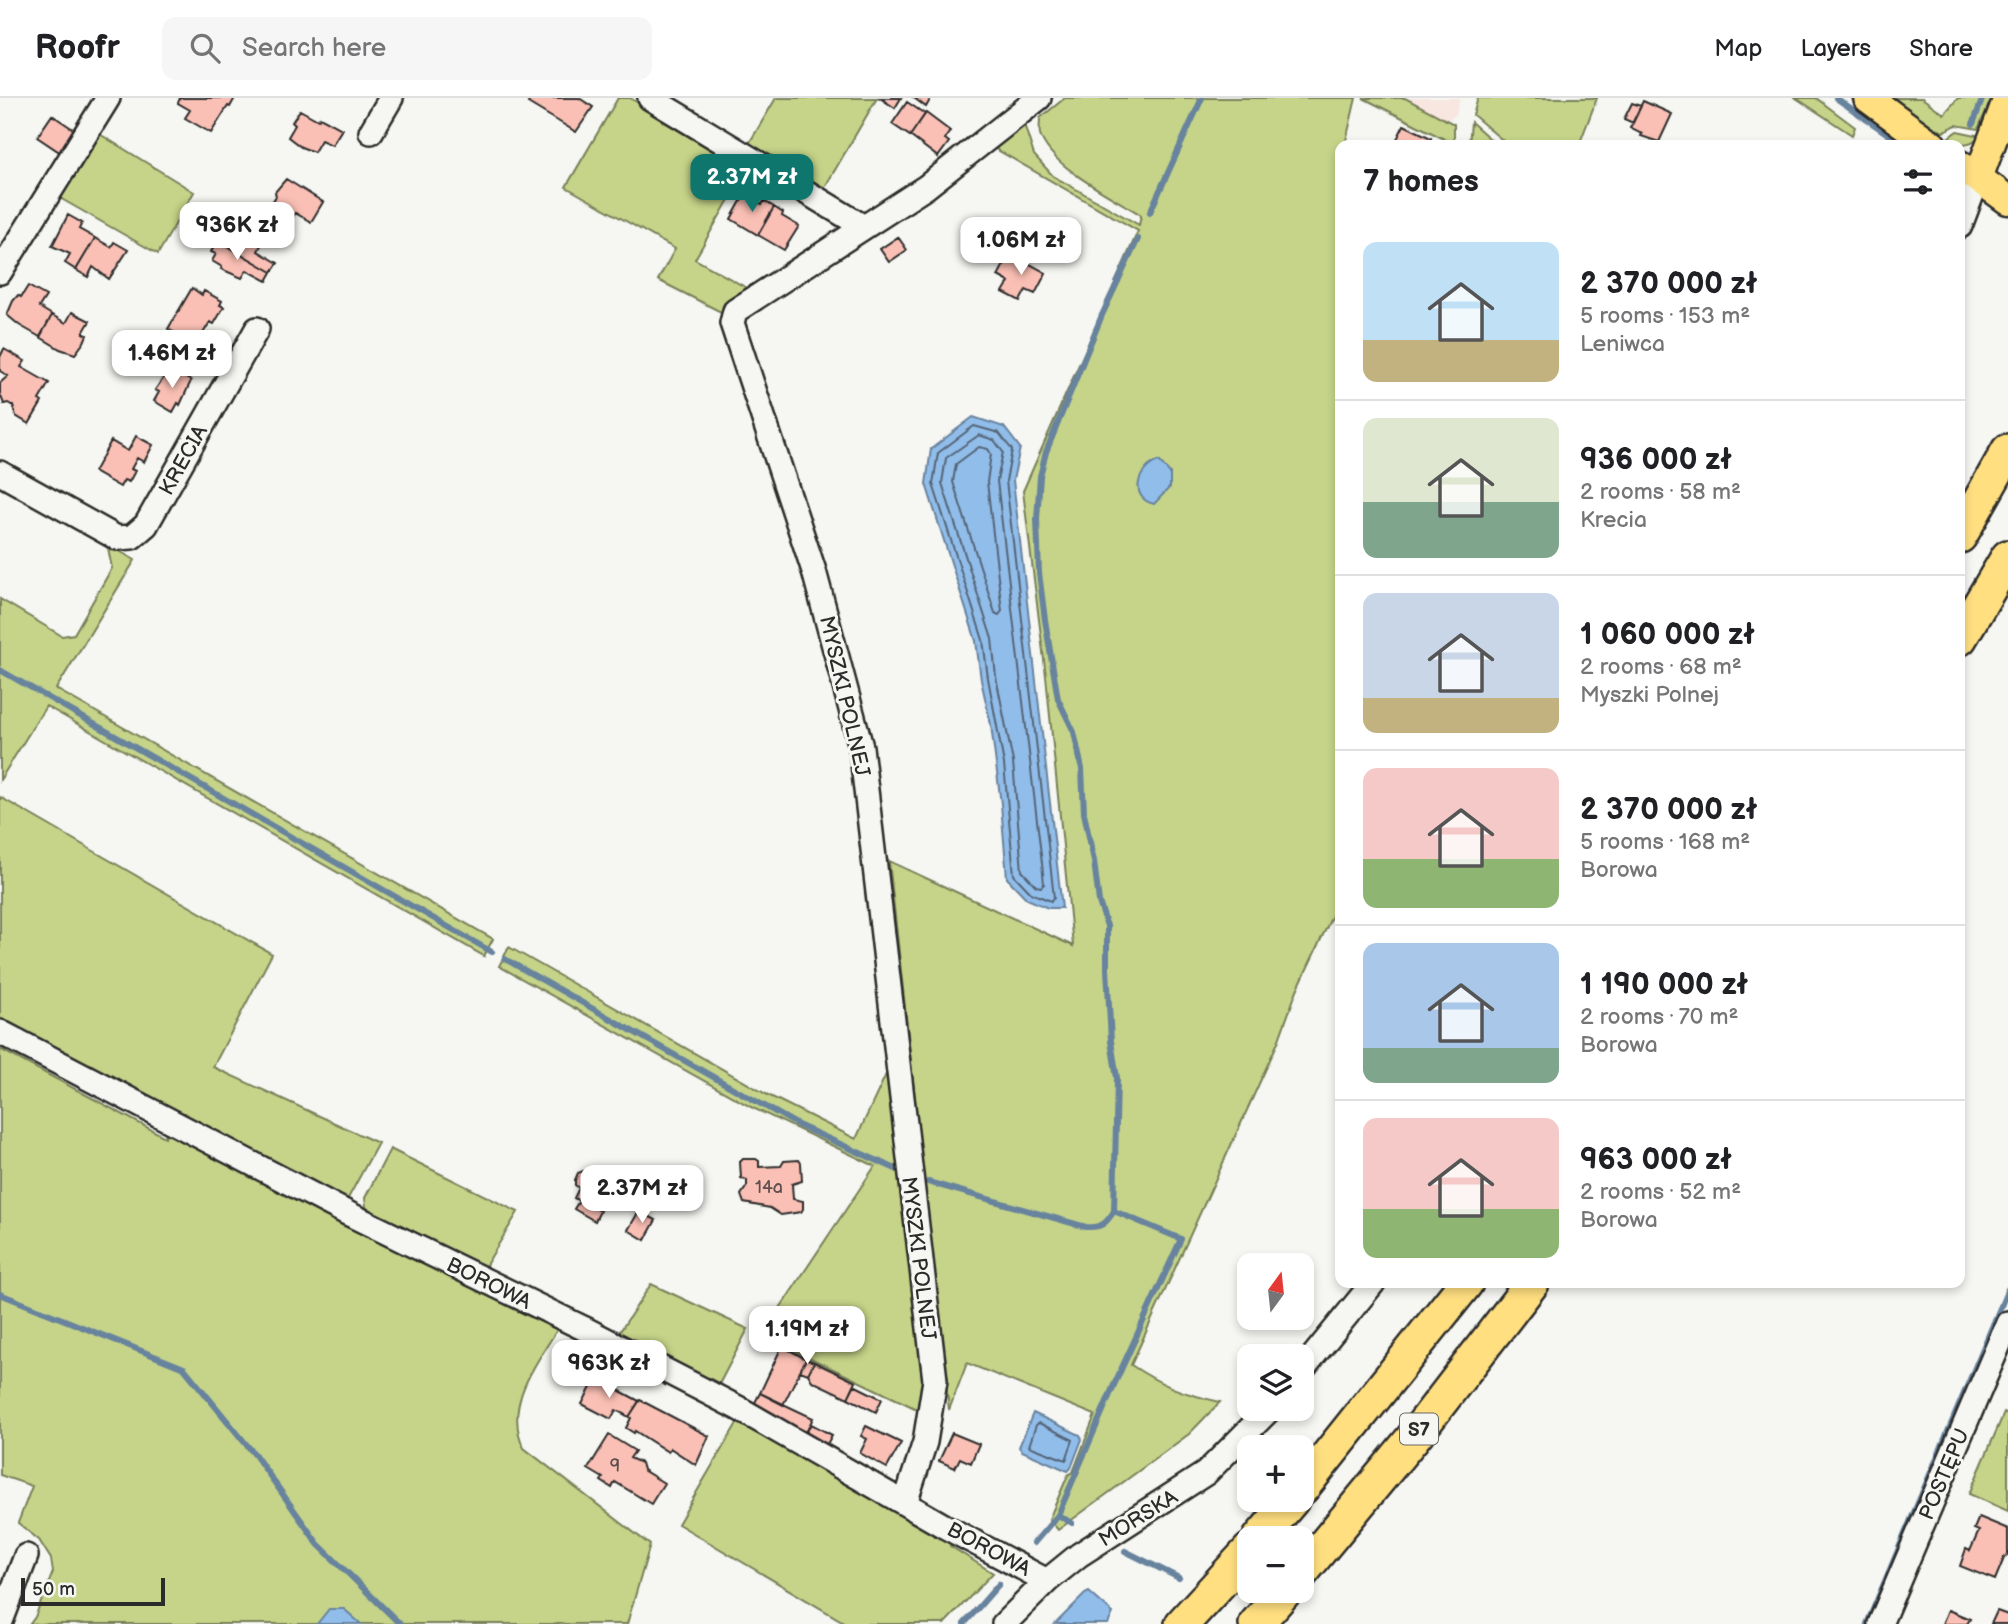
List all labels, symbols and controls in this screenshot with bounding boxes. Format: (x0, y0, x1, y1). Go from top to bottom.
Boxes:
search box (162, 17, 652, 80)
text: Roofr (35, 28, 120, 68)
icon: search (186, 29, 224, 67)
text: Search here (242, 33, 386, 64)
text: Map (1714, 34, 1762, 63)
text: Layers (1800, 34, 1871, 63)
text: Share (1909, 34, 1973, 63)
pin: 2.37M zł (680, 155, 824, 214)
text: 2.37M zł (706, 163, 798, 191)
icon: filters (1899, 163, 1937, 201)
text: 7 homes (1363, 164, 1479, 200)
pin: 936K zł (172, 202, 302, 262)
text: 936K zł (196, 211, 278, 239)
pin: 1.06M zł (949, 218, 1093, 277)
text: 1.06M zł (976, 226, 1066, 254)
text: 2 370 000 zł (1580, 266, 1757, 302)
icon: home (1419, 270, 1503, 354)
text: 5 rooms · 153 m² (1580, 302, 1750, 330)
pin: 1.46M zł (100, 330, 244, 390)
text: Leniwca (1580, 330, 1665, 358)
text: 1.46M zł (128, 339, 216, 367)
street label: KRECIA (154, 421, 213, 500)
text: 936 000 zł (1580, 442, 1732, 478)
icon: home (1419, 446, 1503, 530)
text: 2 rooms · 58 m² (1580, 478, 1741, 506)
text: Krecia (1580, 506, 1647, 534)
street label: MYSZKI POLNEJ (814, 613, 875, 779)
text: 1 060 000 zł (1580, 617, 1755, 653)
icon: home (1419, 621, 1503, 705)
text: 2 rooms · 68 m² (1580, 653, 1742, 681)
text: Myszki Polnej (1580, 681, 1719, 709)
text: 2 370 000 zł (1580, 792, 1757, 828)
icon: home (1419, 796, 1503, 880)
text: 5 rooms · 168 m² (1580, 828, 1750, 856)
text: Borowa (1580, 856, 1658, 884)
text: 1 190 000 zł (1580, 967, 1748, 1003)
icon: home (1419, 971, 1503, 1055)
text: 2 rooms · 70 m² (1580, 1003, 1739, 1031)
text: Borowa (1580, 1031, 1658, 1059)
text: 963 000 zł (1580, 1142, 1732, 1178)
icon: home (1419, 1146, 1503, 1230)
pin: 2.37M zł (570, 1166, 714, 1225)
text: 2.37M zł (596, 1174, 688, 1202)
street label: MYSZKI POLNEJ (896, 1175, 941, 1342)
house number: 14a (755, 1177, 783, 1198)
text: 2 rooms · 52 m² (1580, 1178, 1741, 1206)
text: Borowa (1580, 1206, 1658, 1234)
street label: BOROWA (442, 1252, 535, 1315)
north arrow (1237, 1253, 1314, 1330)
map controls (1237, 1253, 1314, 1603)
pin: 1.19M zł (735, 1306, 879, 1366)
text: 1.19M zł (765, 1315, 849, 1343)
pin: 963K zł (544, 1340, 674, 1400)
button: layers (1237, 1344, 1314, 1421)
text: 963K zł (568, 1349, 650, 1377)
road number: S7 (1400, 1414, 1438, 1444)
street label: POSTĘPU (1914, 1425, 1975, 1523)
button: + (1237, 1435, 1314, 1512)
house number: 9 (610, 1456, 620, 1477)
street label: MORSKA (1094, 1484, 1182, 1552)
street label: BOROWA (943, 1517, 1035, 1582)
button: − (1237, 1526, 1314, 1603)
scale bar (21, 1575, 164, 1607)
text: 50 m (32, 1578, 75, 1601)

